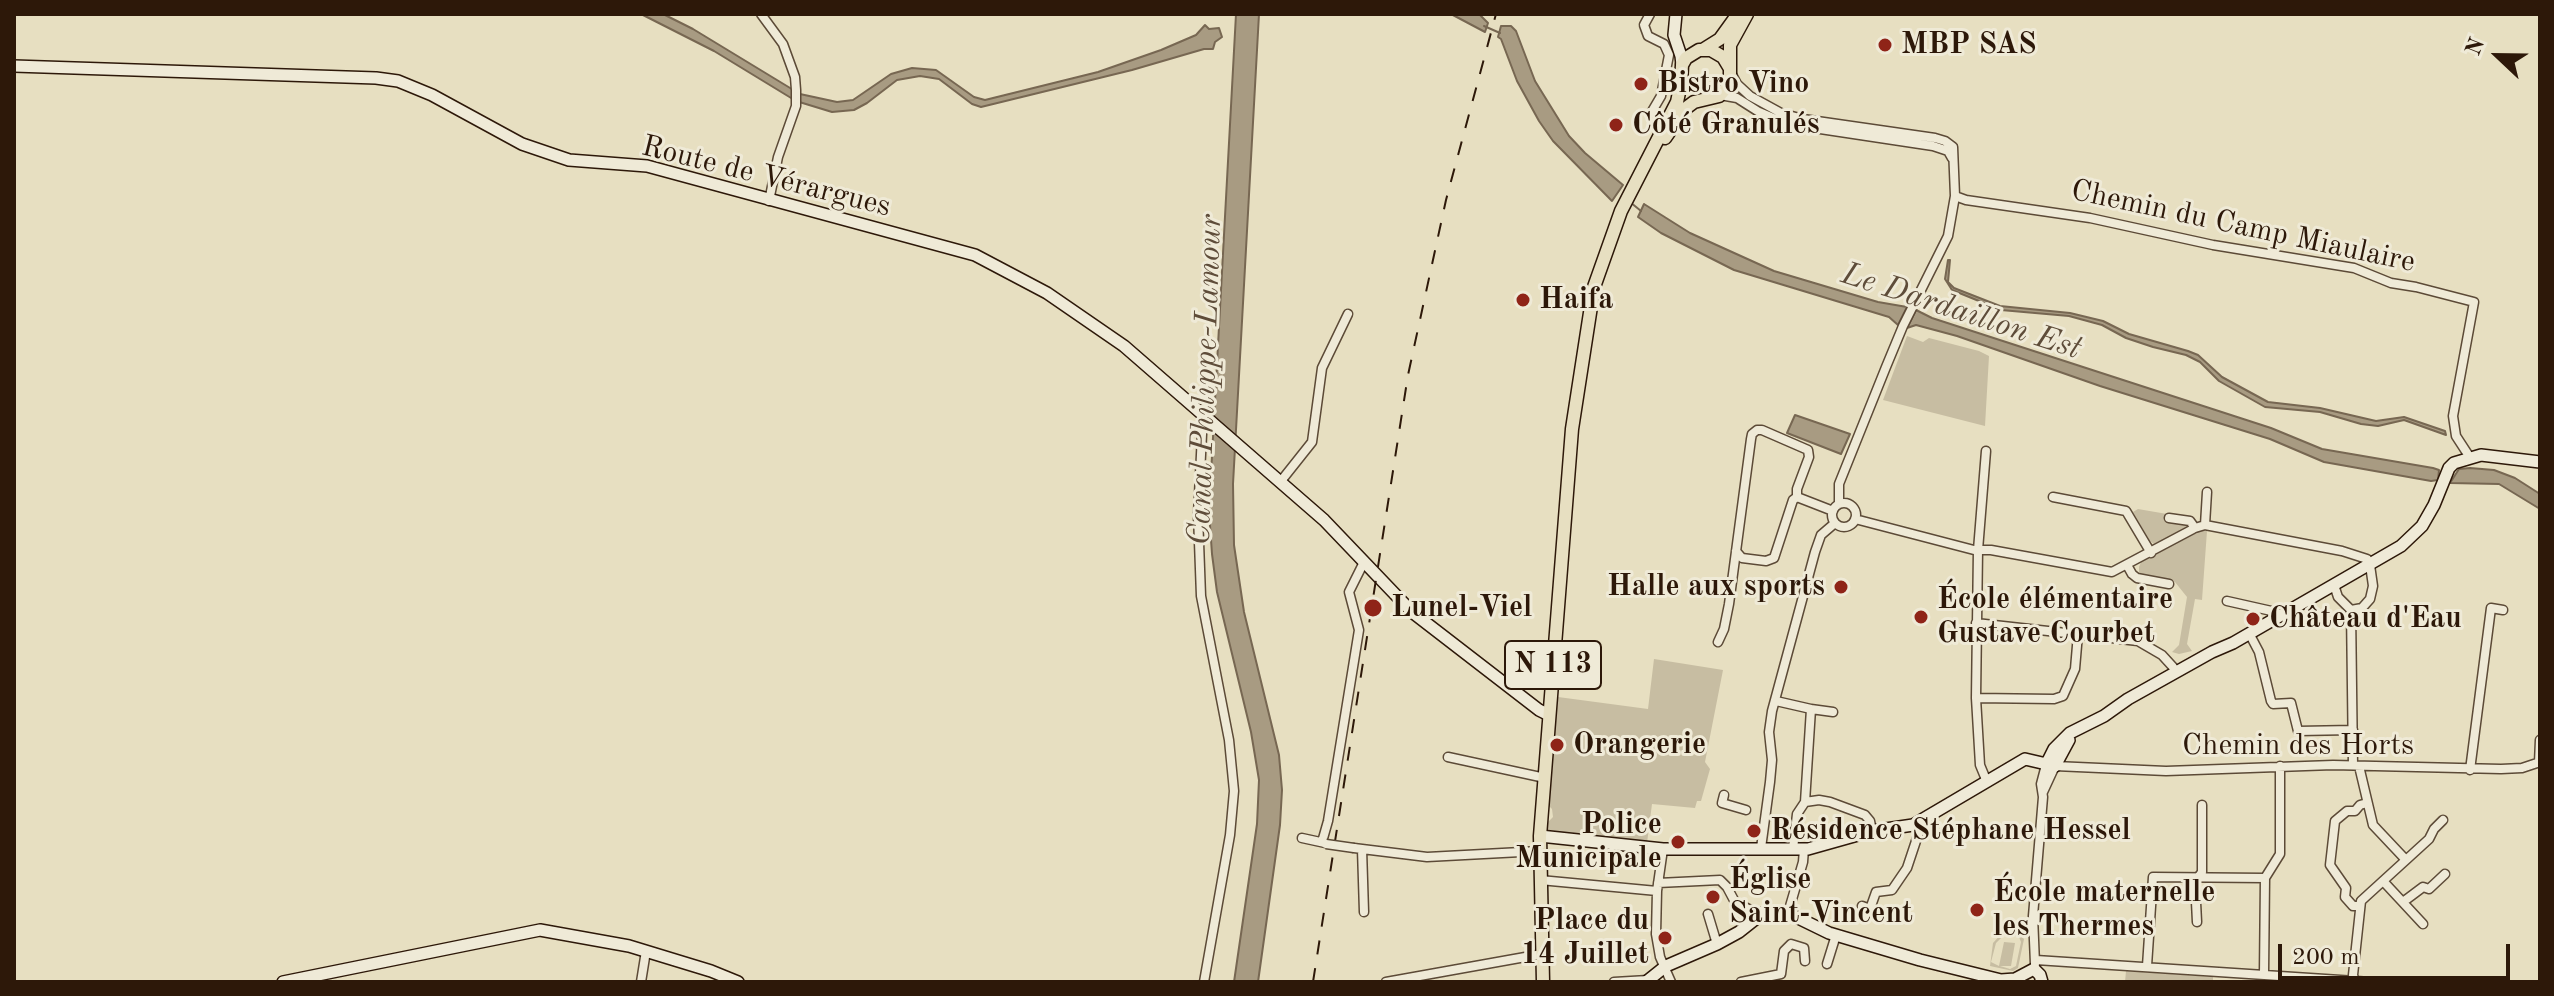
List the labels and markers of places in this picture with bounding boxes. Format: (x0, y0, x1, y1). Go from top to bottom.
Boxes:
place label: MBP SAS (1901, 27, 2037, 63)
marker: MBP SAS (1876, 36, 1894, 54)
place label: Bistro Vino (1657, 66, 1809, 102)
marker: Bistro Vino (1632, 75, 1650, 93)
place label: Côté Granulés (1632, 107, 1820, 143)
marker: Côté Granulés (1607, 116, 1625, 134)
place label: Haifa (1539, 282, 1614, 318)
marker: Haifa (1514, 291, 1532, 309)
place label: Halle aux sports (1607, 569, 1825, 605)
marker: Halle aux sports (1832, 578, 1850, 596)
place label: École élémentaire Gustave Courbet (1937, 582, 2173, 652)
place label: Lunel-Viel (1391, 590, 1532, 626)
marker: Lunel-Viel (1362, 597, 1384, 619)
place label: Château d'Eau (2269, 601, 2462, 637)
marker: École élémentaire Gustave Courbet (1912, 608, 1930, 626)
marker: Château d'Eau (2244, 610, 2262, 628)
place label: Orangerie (1573, 727, 1706, 763)
marker: Orangerie (1548, 736, 1566, 754)
place label: Police Municipale (1515, 807, 1662, 878)
place label: Résidence Stéphane Hessel (1770, 813, 2131, 849)
marker: Résidence Stéphane Hessel (1745, 822, 1763, 840)
marker: Police Municipale (1669, 833, 1687, 851)
place label: Église Saint-Vincent (1729, 862, 1913, 932)
place label: École maternelle les Thermes (1993, 875, 2215, 946)
marker: Église Saint-Vincent (1704, 888, 1722, 906)
marker: École maternelle les Thermes (1968, 901, 1986, 919)
place label: Place du 14 Juillet (1521, 903, 1649, 974)
marker: Place du 14 Juillet (1656, 929, 1674, 947)

